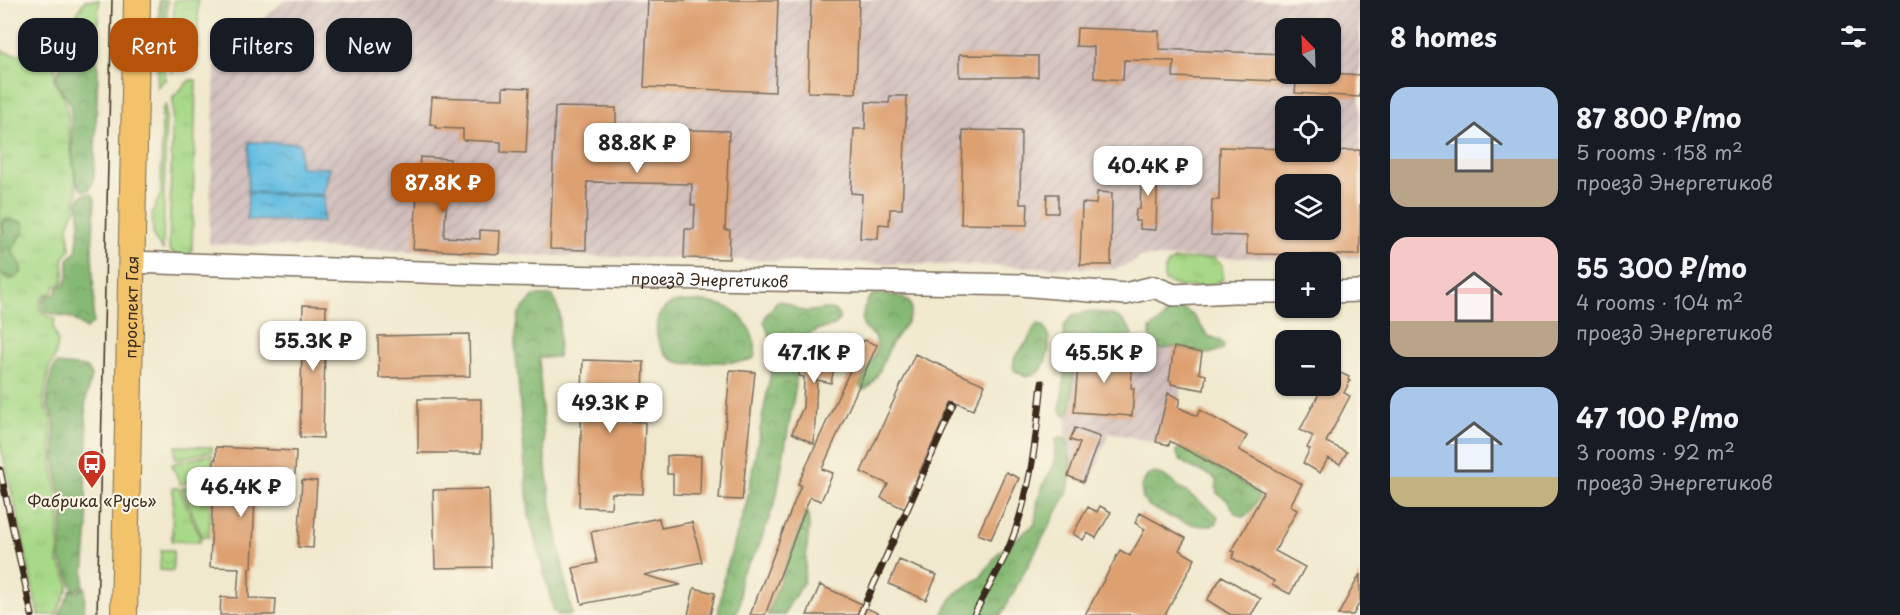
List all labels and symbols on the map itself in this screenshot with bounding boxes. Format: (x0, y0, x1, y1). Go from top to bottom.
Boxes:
north arrow (1275, 18, 1341, 84)
pin: 88.8K ₽ (582, 123, 692, 174)
pin: 40.4K ₽ (1093, 146, 1203, 197)
pin: 87.8K ₽ (388, 163, 498, 214)
street label: проспект Гая (117, 255, 144, 359)
street label: проезд Энергетиков (631, 265, 789, 292)
pin: 55.3K ₽ (258, 321, 368, 372)
pin: 47.1K ₽ (759, 333, 869, 384)
pin: 45.5K ₽ (1049, 333, 1159, 384)
pin: 49.3K ₽ (555, 383, 665, 434)
bus stop icon: Фабрика «Русь» (76, 448, 108, 490)
pin: 46.4K ₽ (186, 467, 296, 518)
place label: Фабрика «Русь» (27, 488, 157, 512)

